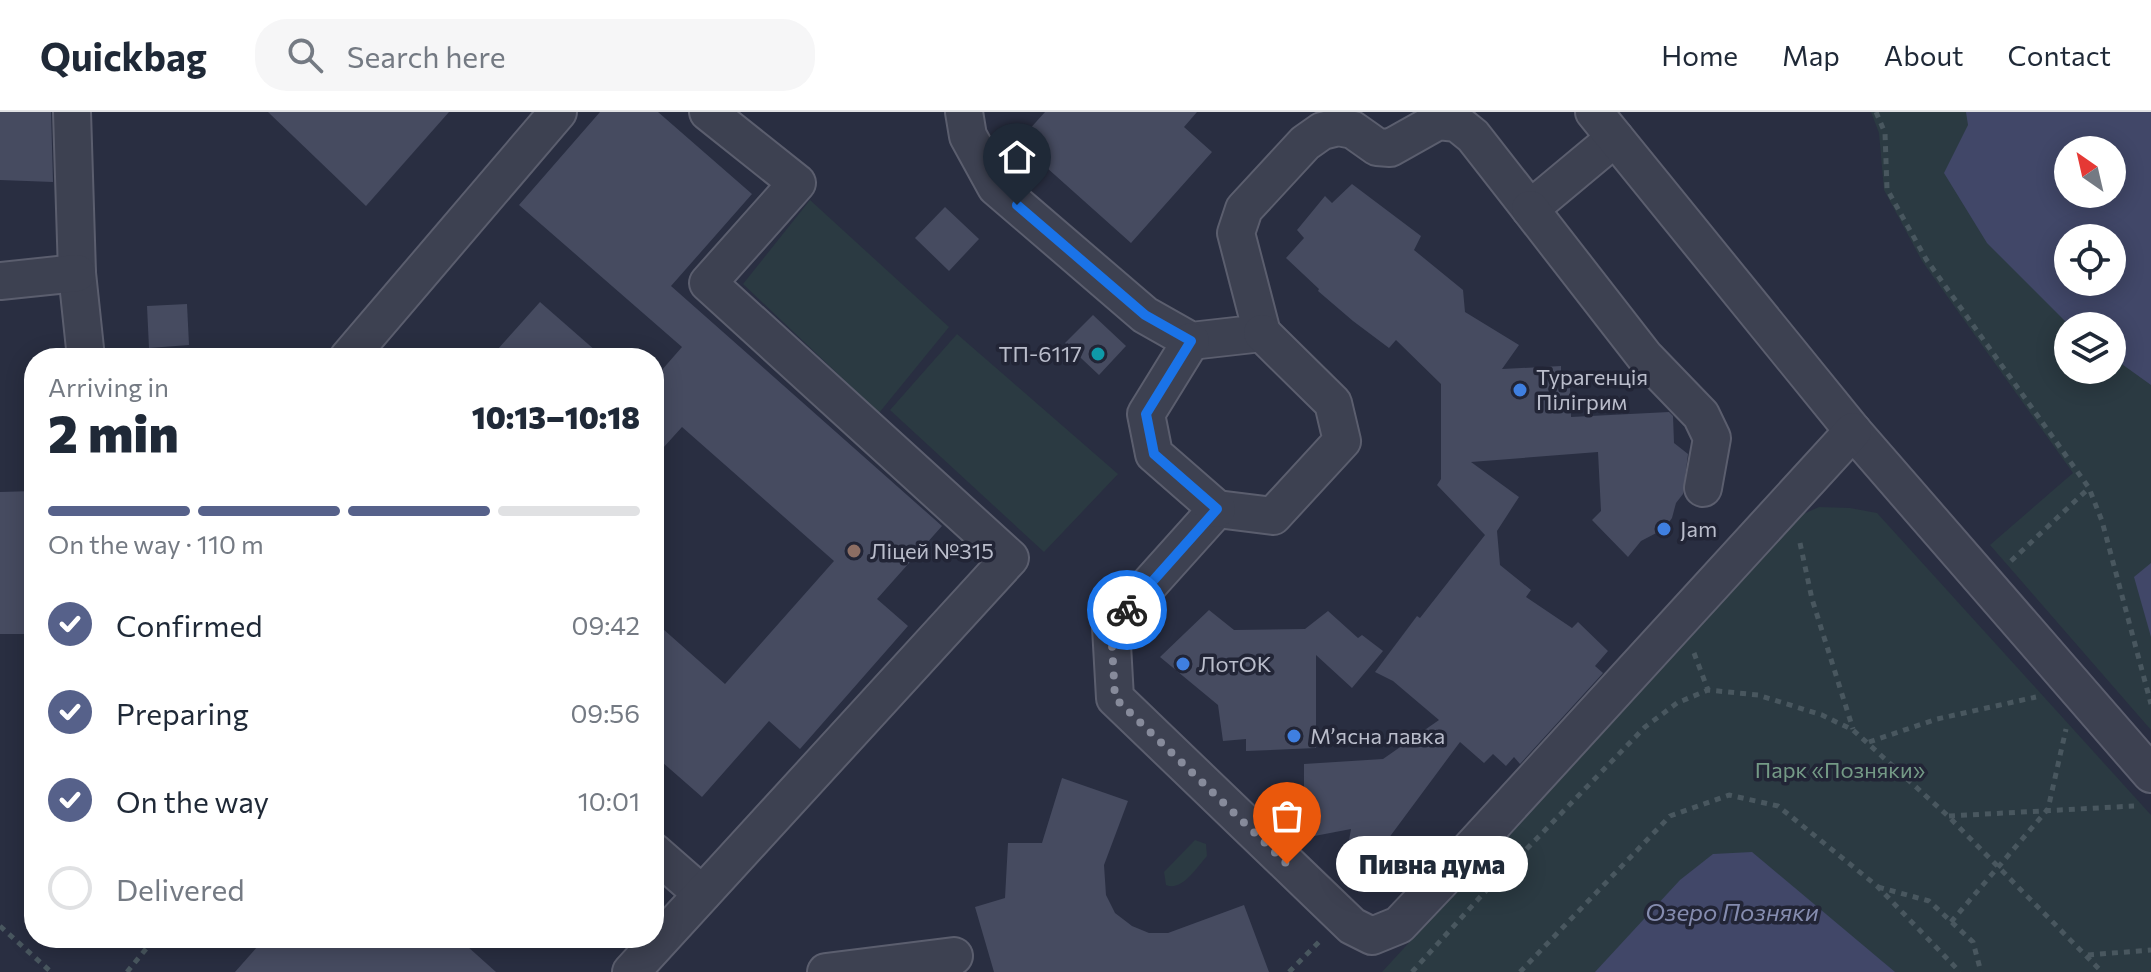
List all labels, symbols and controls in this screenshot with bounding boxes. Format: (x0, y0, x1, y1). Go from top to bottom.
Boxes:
search box (255, 19, 815, 91)
text: Quickbag (40, 32, 207, 79)
icon: search (283, 33, 327, 77)
text: Search here (347, 37, 505, 74)
text: Home (1661, 38, 1738, 72)
text: Map (1782, 38, 1840, 72)
text: About (1884, 38, 1964, 72)
text: Contact (2008, 38, 2111, 72)
pin (983, 123, 1051, 205)
icon: home (995, 135, 1039, 179)
north arrow (2054, 136, 2126, 208)
map controls (2054, 136, 2126, 384)
button: locate (2054, 224, 2126, 296)
button: layers (2054, 312, 2126, 384)
place label: ТП-6117 (998, 340, 1082, 367)
marker: ТП-6117 (1089, 345, 1107, 363)
place label: Турагенція Пілігрим (1536, 363, 1648, 415)
text: Arriving in (48, 371, 169, 402)
marker: Турагенція Пілігрим (1511, 381, 1529, 399)
text: 10:13–10:18 (472, 398, 640, 435)
text: 2 min (48, 400, 179, 464)
place label: Jam (1680, 515, 1717, 542)
marker: Jam (1655, 520, 1673, 538)
text: On the way · 110 m (48, 528, 264, 559)
place label: Ліцей №315 (870, 537, 994, 564)
marker: Ліцей №315 (845, 542, 863, 560)
courier (1087, 570, 1167, 650)
icon: bike (1105, 588, 1149, 632)
icon: check (48, 602, 92, 646)
text: Confirmed (116, 606, 263, 643)
text: 09:42 (571, 609, 640, 640)
place label: ЛотОК (1199, 650, 1272, 677)
marker: ЛотОК (1174, 655, 1192, 673)
icon: check (48, 690, 92, 734)
text: Preparing (116, 694, 249, 731)
text: 09:56 (570, 697, 640, 728)
place label: М’ясна лавка (1310, 722, 1445, 749)
marker: М’ясна лавка (1285, 727, 1303, 745)
park label: Парк «Позняки» (1755, 756, 1925, 783)
icon: check (48, 778, 92, 822)
text: On the way (116, 782, 269, 819)
pin (1253, 782, 1321, 864)
text: 10:01 (578, 785, 640, 816)
icon: bag (1265, 794, 1309, 838)
callout: Пивна дума (1335, 836, 1527, 892)
text: Пивна дума (1359, 848, 1505, 879)
text: Delivered (116, 870, 245, 907)
water label: Озеро Позняки (1645, 897, 1819, 926)

